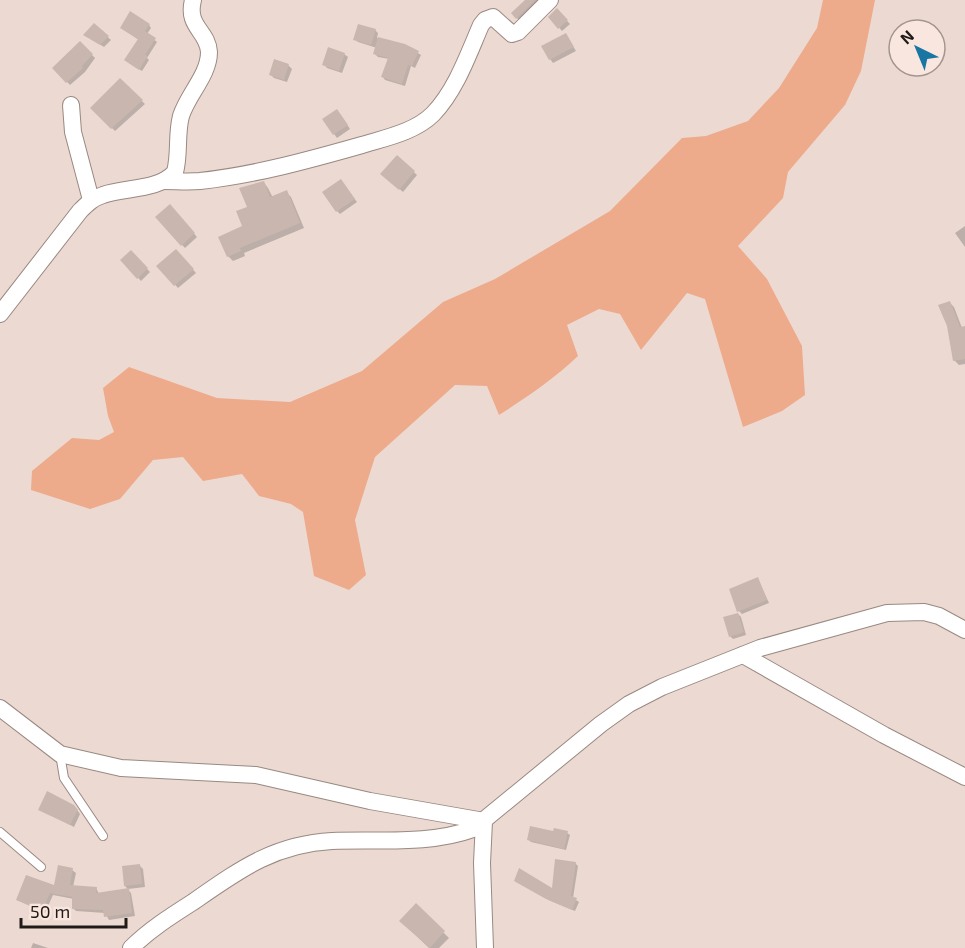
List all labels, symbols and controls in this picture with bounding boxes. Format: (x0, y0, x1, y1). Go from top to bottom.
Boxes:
north arrow (887, 18, 947, 78)
text: N (896, 26, 917, 48)
scale bar (21, 891, 126, 929)
text: 50 m (30, 900, 70, 922)

